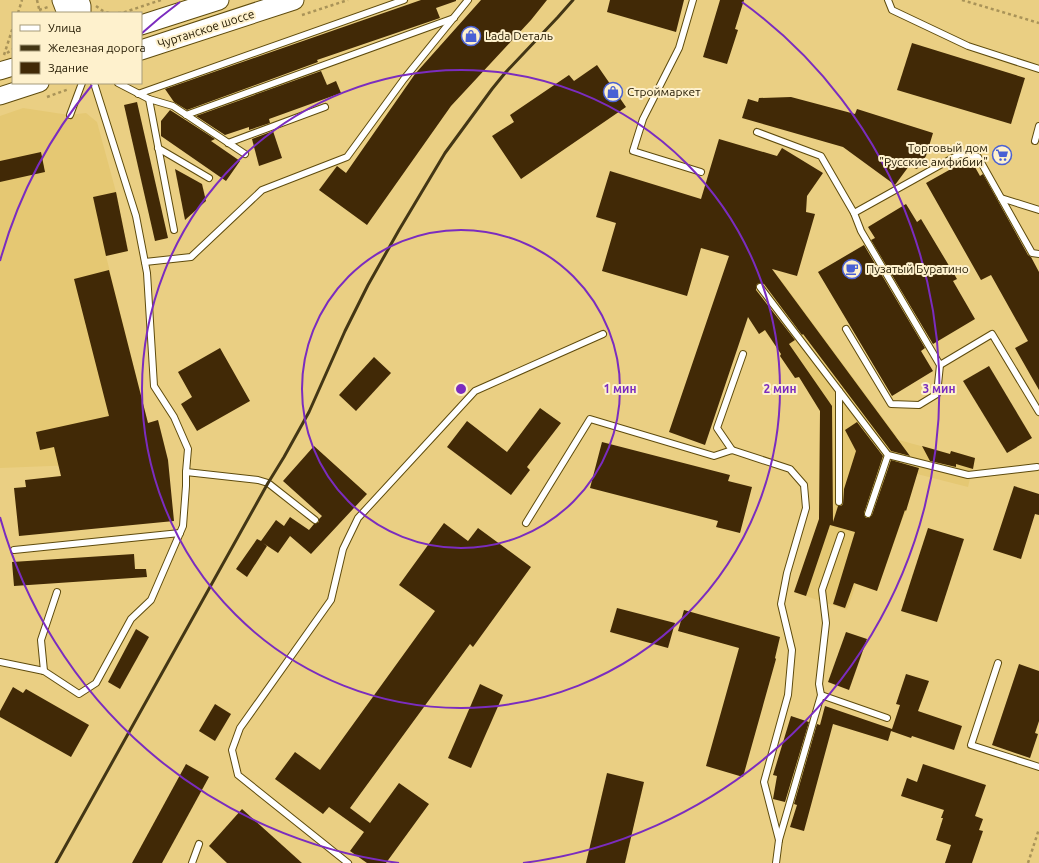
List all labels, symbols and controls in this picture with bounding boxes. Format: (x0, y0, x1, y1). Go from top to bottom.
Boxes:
street label: Чуртанское шоссе (156, 7, 256, 50)
legend (12, 12, 142, 84)
text: Улица (48, 21, 81, 34)
shop icon: Lada Dеталь (460, 25, 482, 47)
place label: Lada Dеталь (485, 29, 553, 42)
text: Железная дорога (48, 41, 146, 54)
text: Здание (48, 61, 89, 74)
shop icon: Строймаркет (602, 81, 624, 103)
place label: Строймаркет (627, 85, 701, 98)
place label: Торговый дом "Русские амфибии" (879, 141, 988, 168)
supermarket icon: Торговый дом "Русские амфибии" (991, 144, 1013, 166)
cafe icon: Пузатый Буратино (841, 258, 863, 280)
place label: Пузатый Буратино (866, 262, 969, 275)
centre of rings (454, 382, 468, 396)
text: 1 мин (603, 382, 637, 395)
text: 2 мин (763, 382, 797, 395)
text: 3 мин (922, 382, 956, 395)

